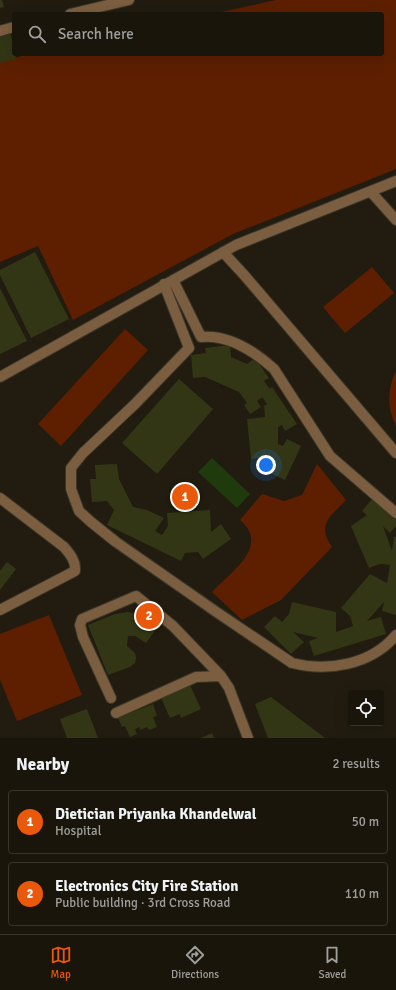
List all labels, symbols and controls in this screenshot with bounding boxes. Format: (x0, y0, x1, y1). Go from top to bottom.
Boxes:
search box (12, 12, 384, 56)
icon: search (26, 23, 48, 45)
text: Search here (58, 25, 134, 43)
your location (256, 455, 276, 475)
pin: 1 (172, 482, 198, 512)
pin: 2 (136, 601, 162, 631)
map controls (348, 690, 384, 726)
button: locate (348, 690, 384, 726)
text: Nearby (16, 754, 69, 775)
text: 2 results (332, 756, 380, 772)
text: Dietician Priyanka Khandelwal (55, 805, 256, 823)
text: 1 (26, 814, 34, 830)
text: 50 m (352, 814, 379, 830)
text: Hospital (55, 823, 102, 839)
text: Electronics City Fire Station (55, 877, 238, 895)
text: 2 (26, 886, 34, 902)
text: 110 m (345, 886, 379, 902)
text: Public building · 3rd Cross Road (55, 895, 230, 911)
tab: Map (50, 944, 72, 981)
tab: Directions (171, 944, 219, 981)
tab: Saved (319, 944, 346, 981)

